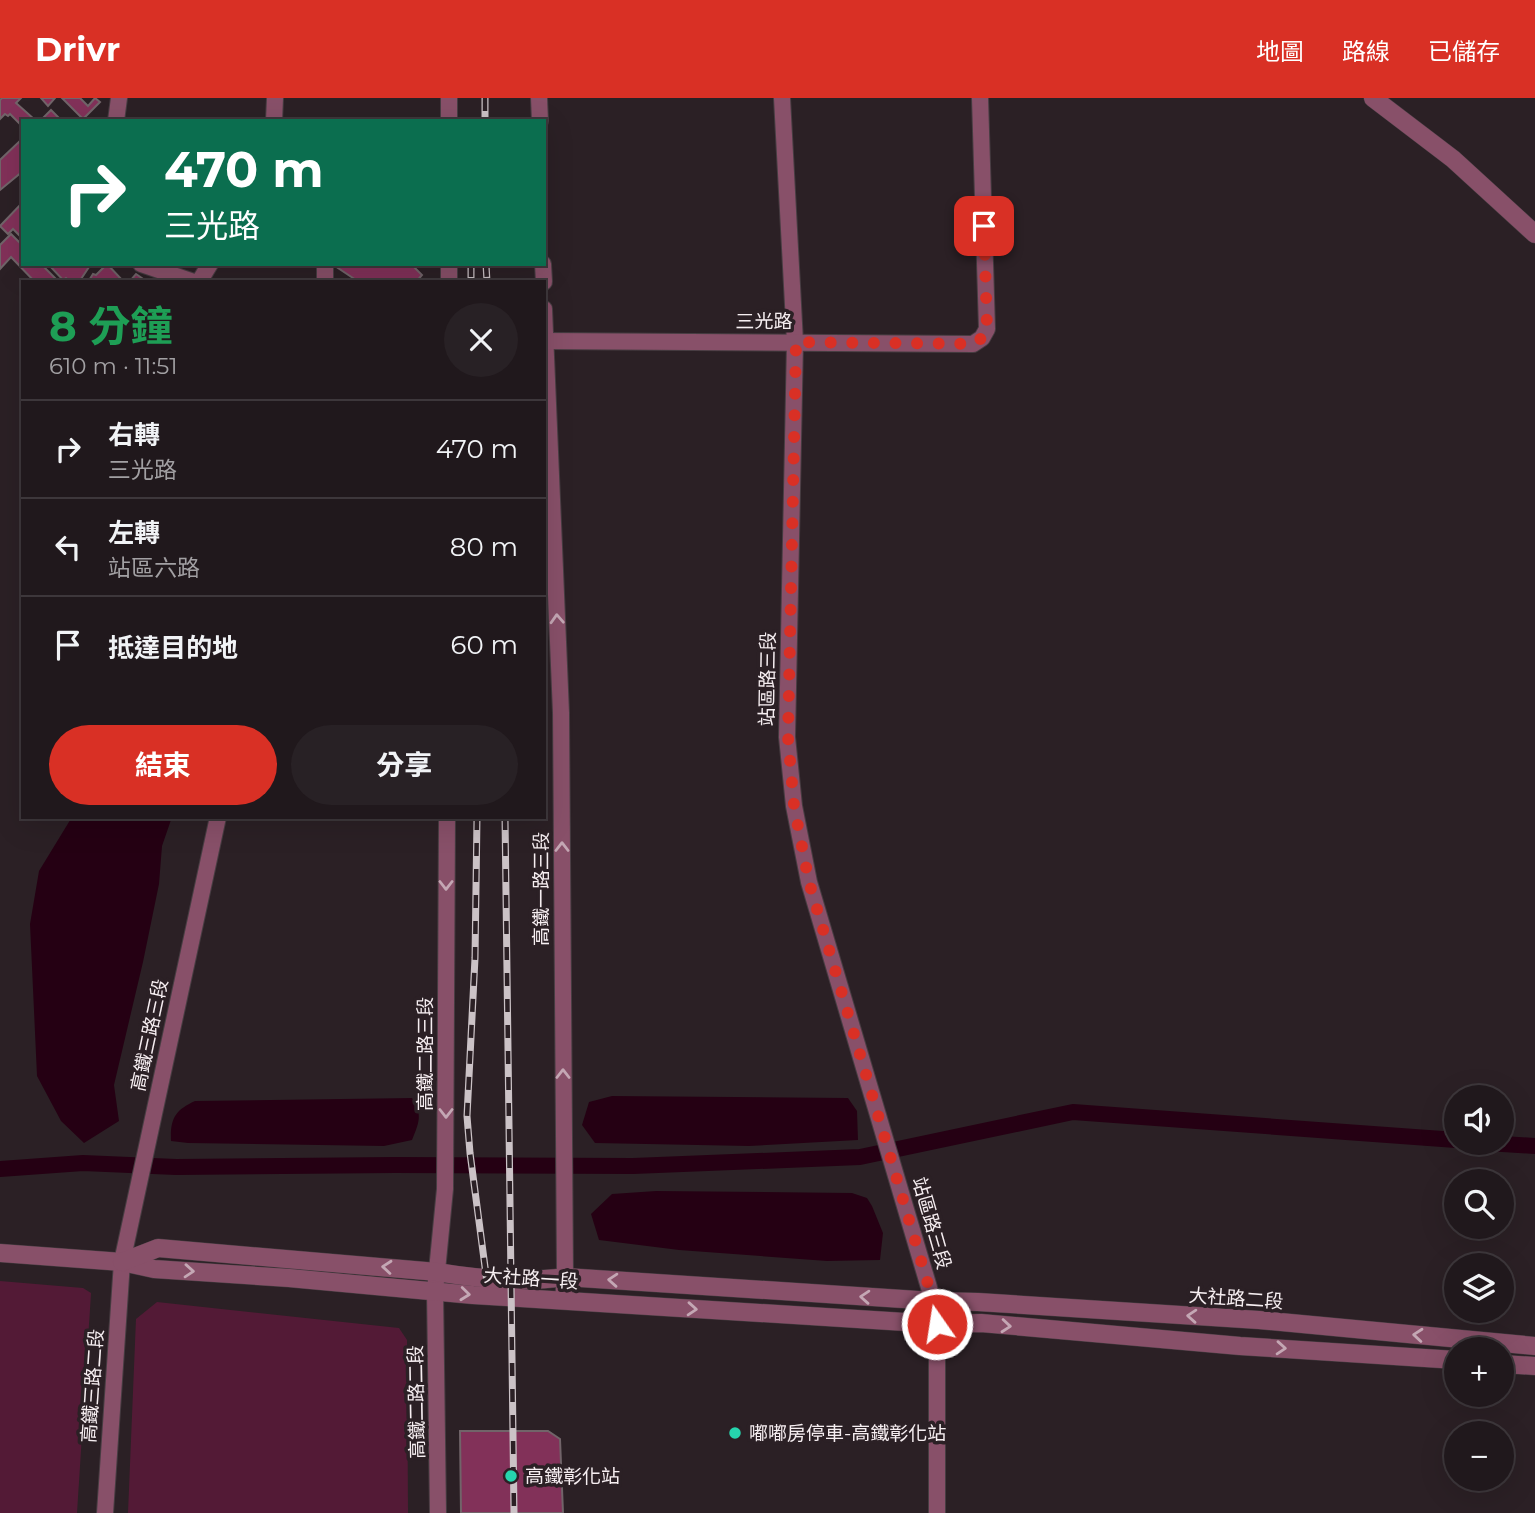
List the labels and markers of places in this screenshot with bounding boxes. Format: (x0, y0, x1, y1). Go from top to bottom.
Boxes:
pin (954, 196, 1014, 256)
place label: 嘟嘟房停車-高鐵彰化站 (749, 1422, 946, 1445)
marker: 嘟嘟房停車-高鐵彰化站 (727, 1425, 743, 1441)
place label: 高鐵彰化站 (525, 1465, 620, 1488)
marker: 高鐵彰化站 (503, 1468, 519, 1484)

